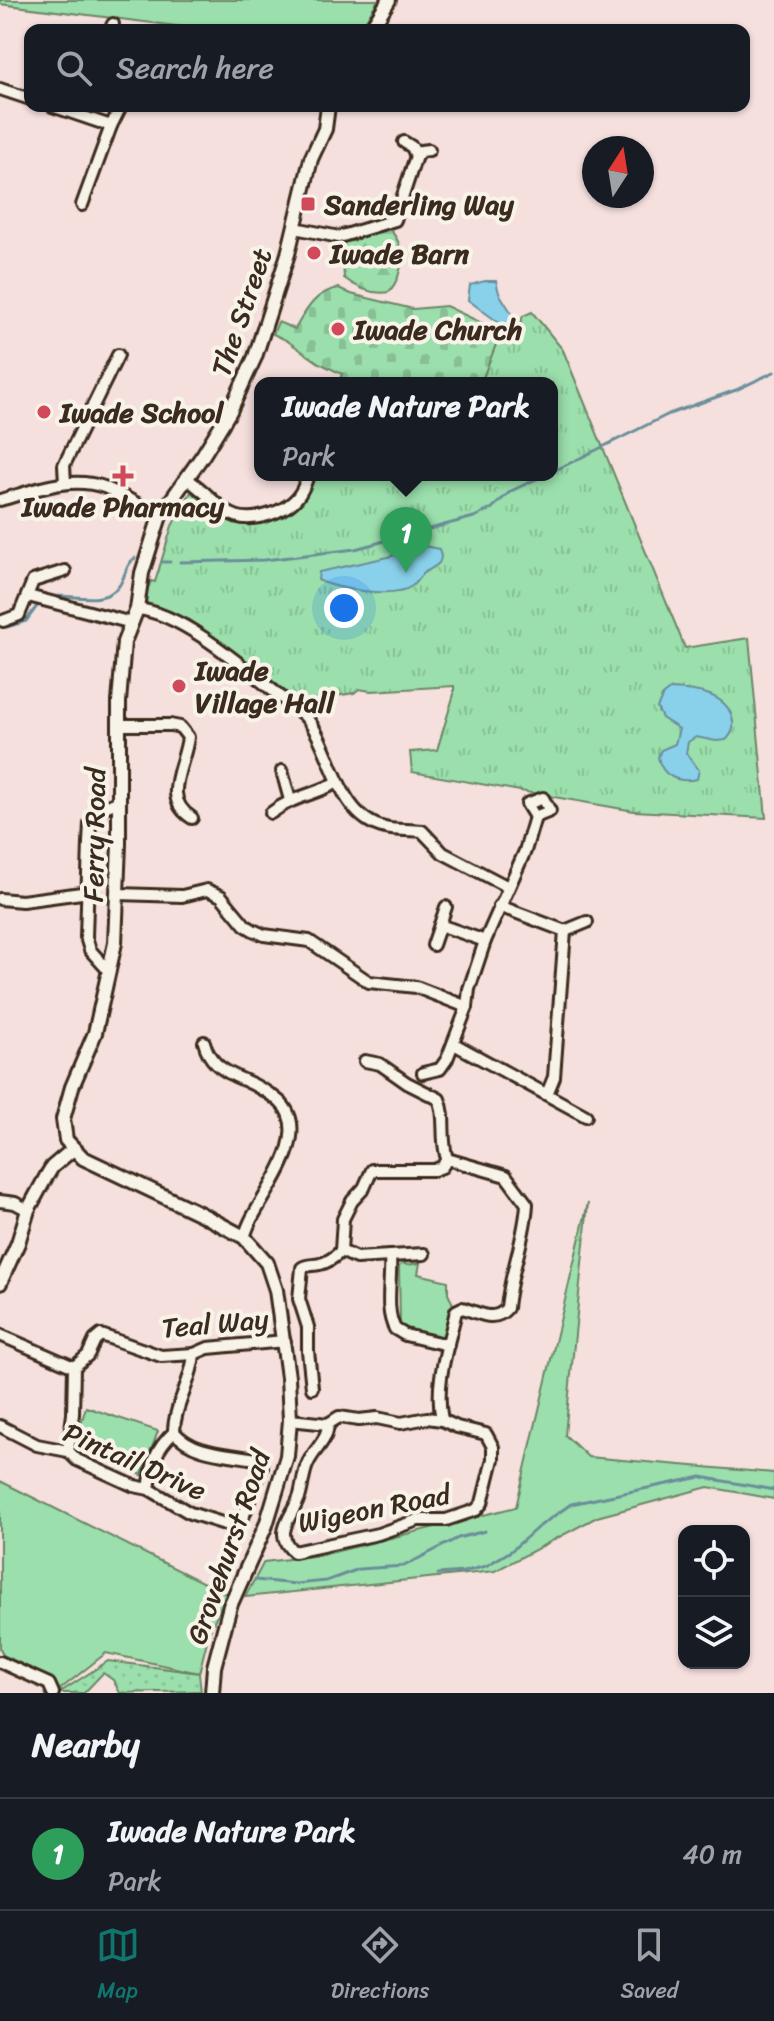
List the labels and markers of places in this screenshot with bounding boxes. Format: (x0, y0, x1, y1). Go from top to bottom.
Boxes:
place label: Sanderling Way (323, 180, 515, 229)
marker: Sanderling Way (299, 195, 317, 213)
place label: Iwade Barn (328, 229, 470, 278)
marker: Iwade Barn (305, 244, 323, 262)
place label: Iwade Church (352, 305, 523, 354)
marker: Iwade Church (329, 320, 347, 338)
place label: Iwade School (58, 388, 224, 437)
marker: Iwade School (35, 403, 53, 421)
marker: Iwade Pharmacy (114, 467, 132, 485)
place label: Iwade Pharmacy (20, 482, 226, 531)
pin: 1 (380, 507, 432, 573)
place label: Iwade Village Hall (193, 646, 335, 727)
marker: Iwade Village Hall (170, 677, 188, 695)

